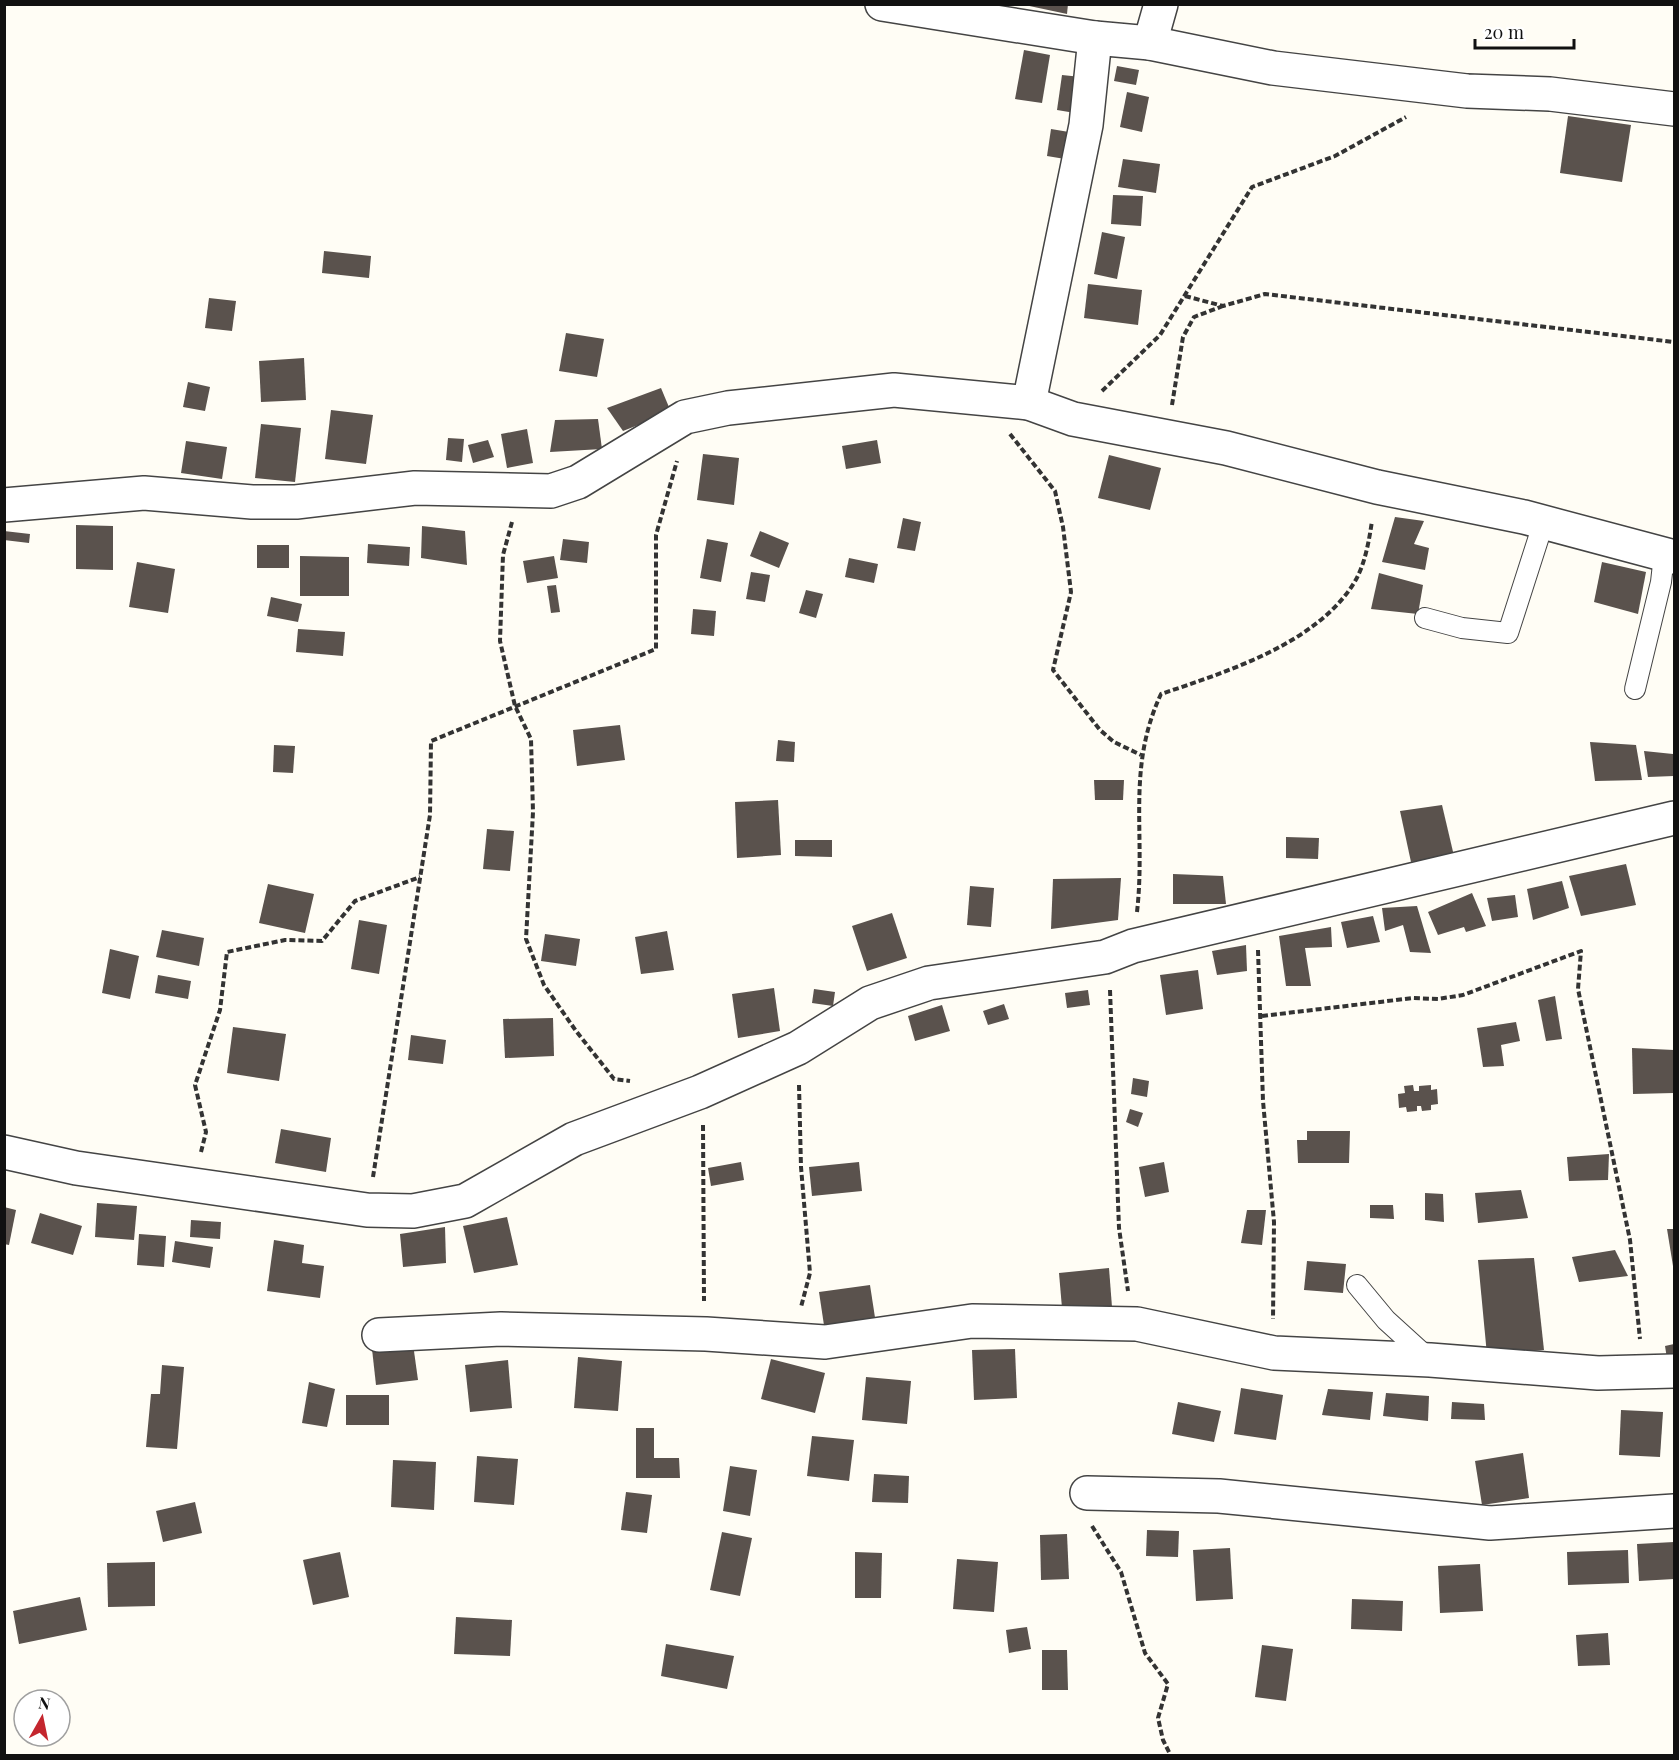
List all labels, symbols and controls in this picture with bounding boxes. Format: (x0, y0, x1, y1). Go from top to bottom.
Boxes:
scale bar (1475, 12, 1574, 50)
text: 20 m (1484, 20, 1524, 44)
north arrow (12, 1688, 72, 1748)
text: N (37, 1691, 52, 1714)

